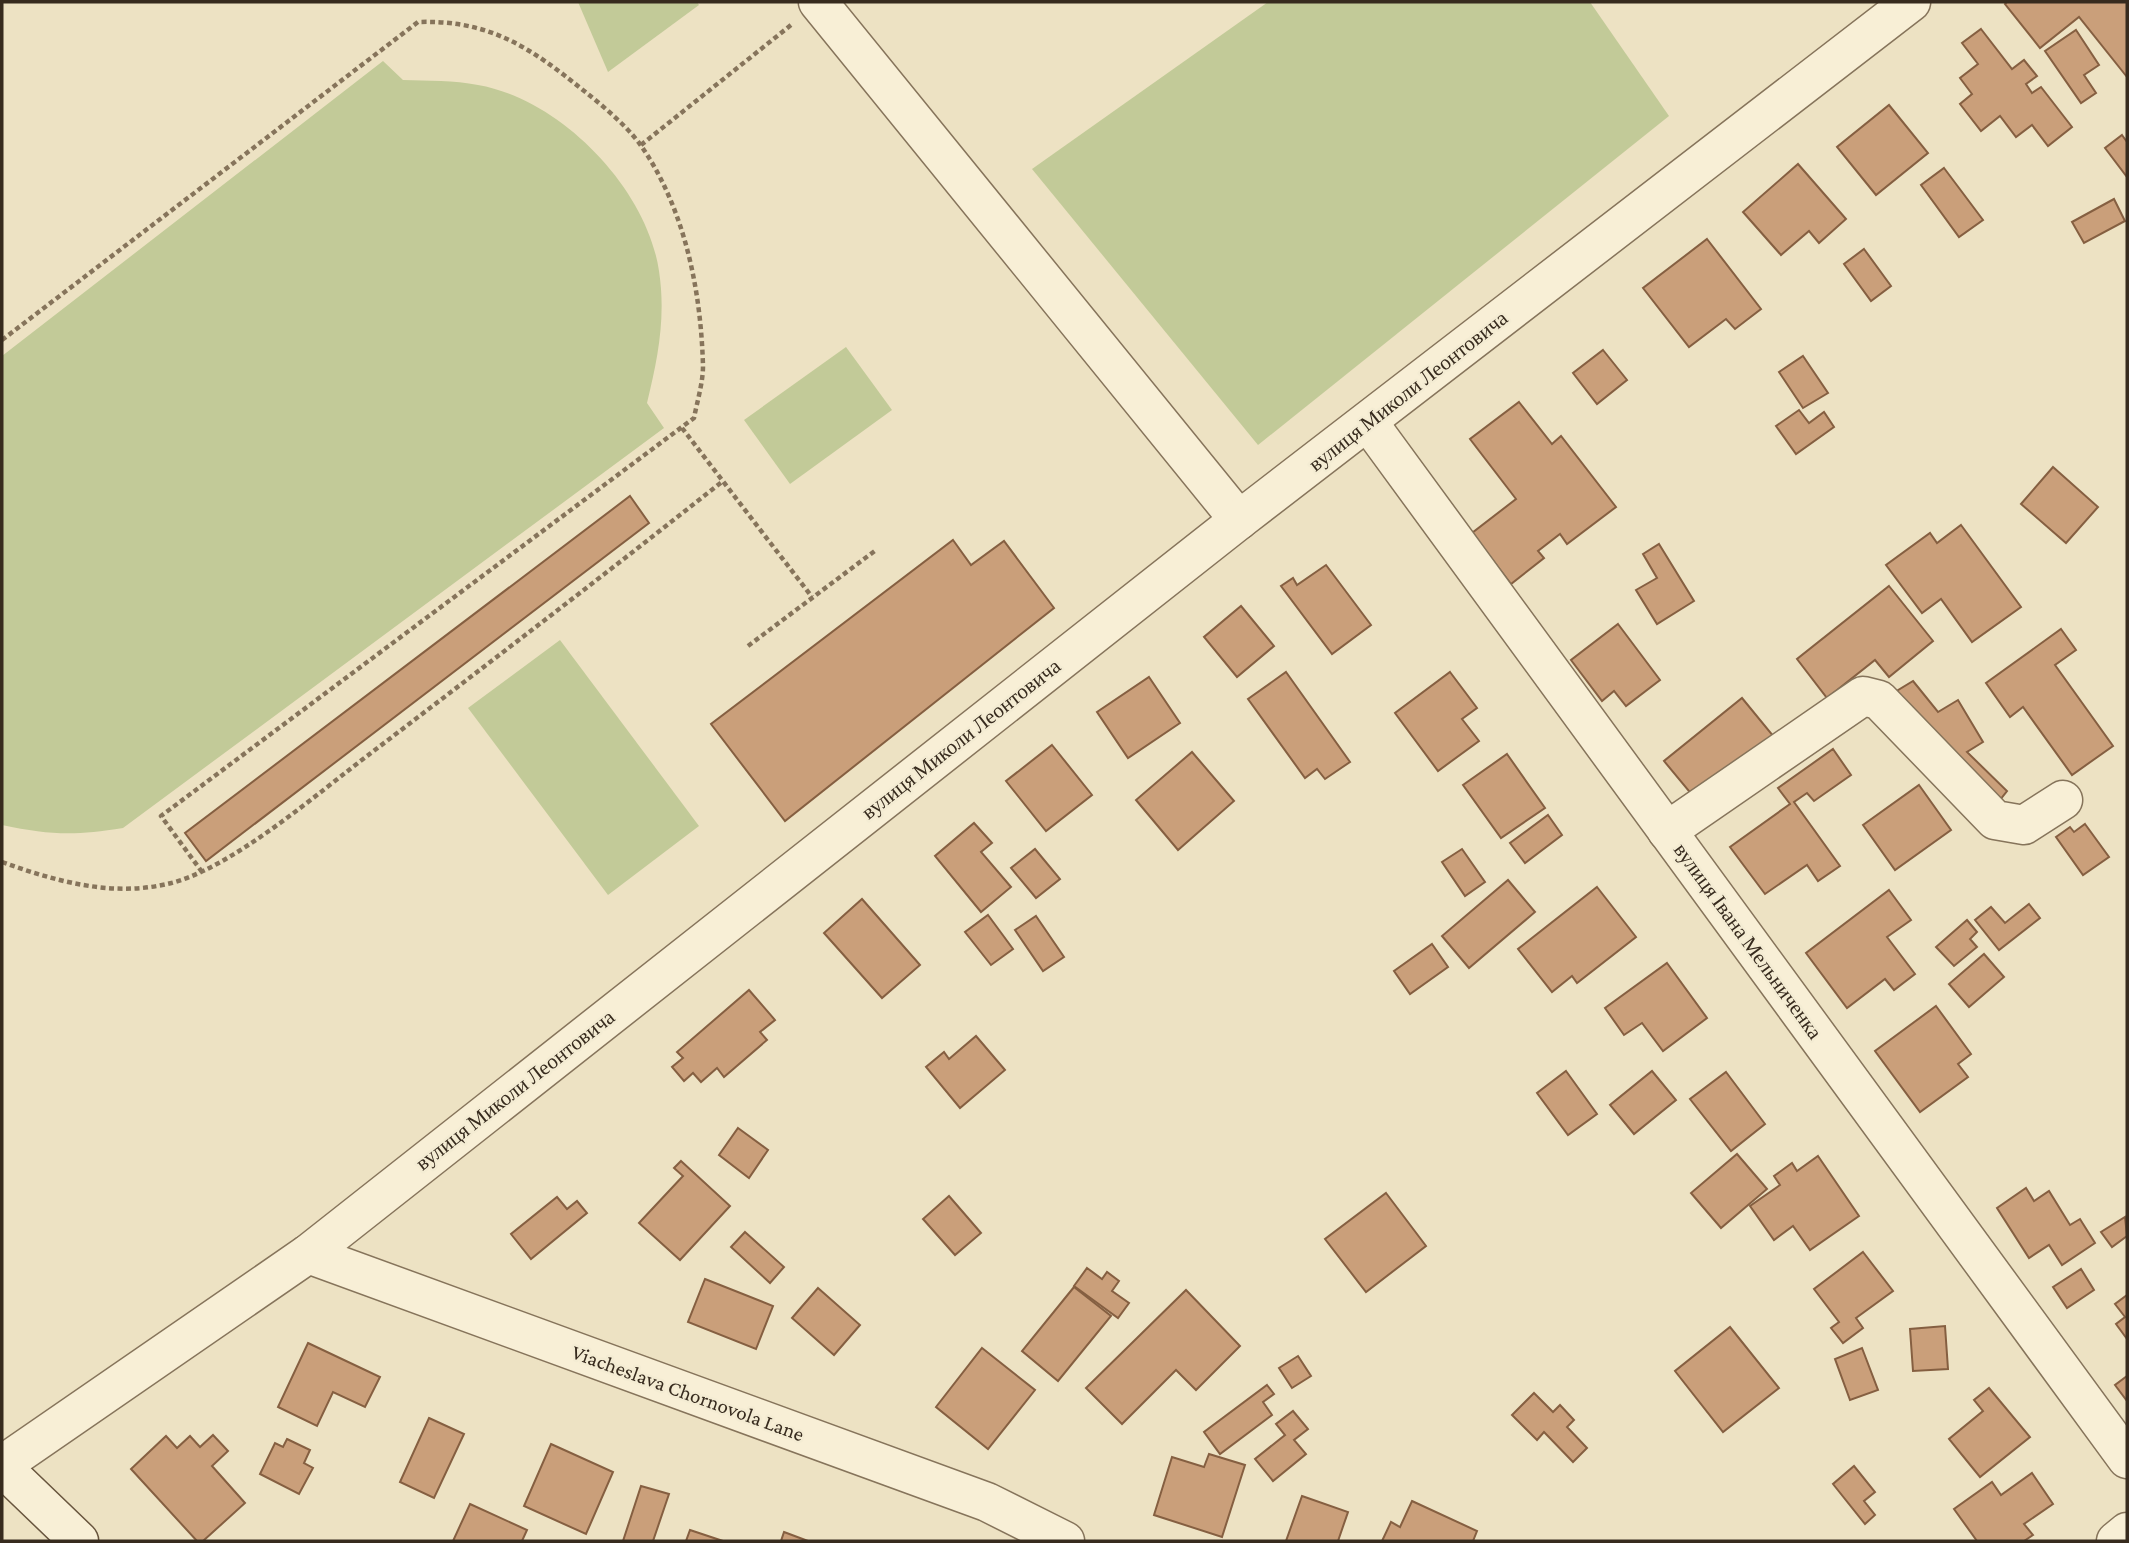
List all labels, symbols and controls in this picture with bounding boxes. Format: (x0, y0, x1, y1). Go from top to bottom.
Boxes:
street label: вулиця Миколи Леонтовича (1304, 305, 1513, 476)
street label: вулиця Миколи Леонтовича (857, 653, 1066, 824)
street label: вулиця Івана Мельниченка (1669, 838, 1828, 1044)
street label: вулиця Миколи Леонтовича (411, 1004, 620, 1175)
street label: Viacheslava Chornovola Lane (569, 1340, 807, 1446)

